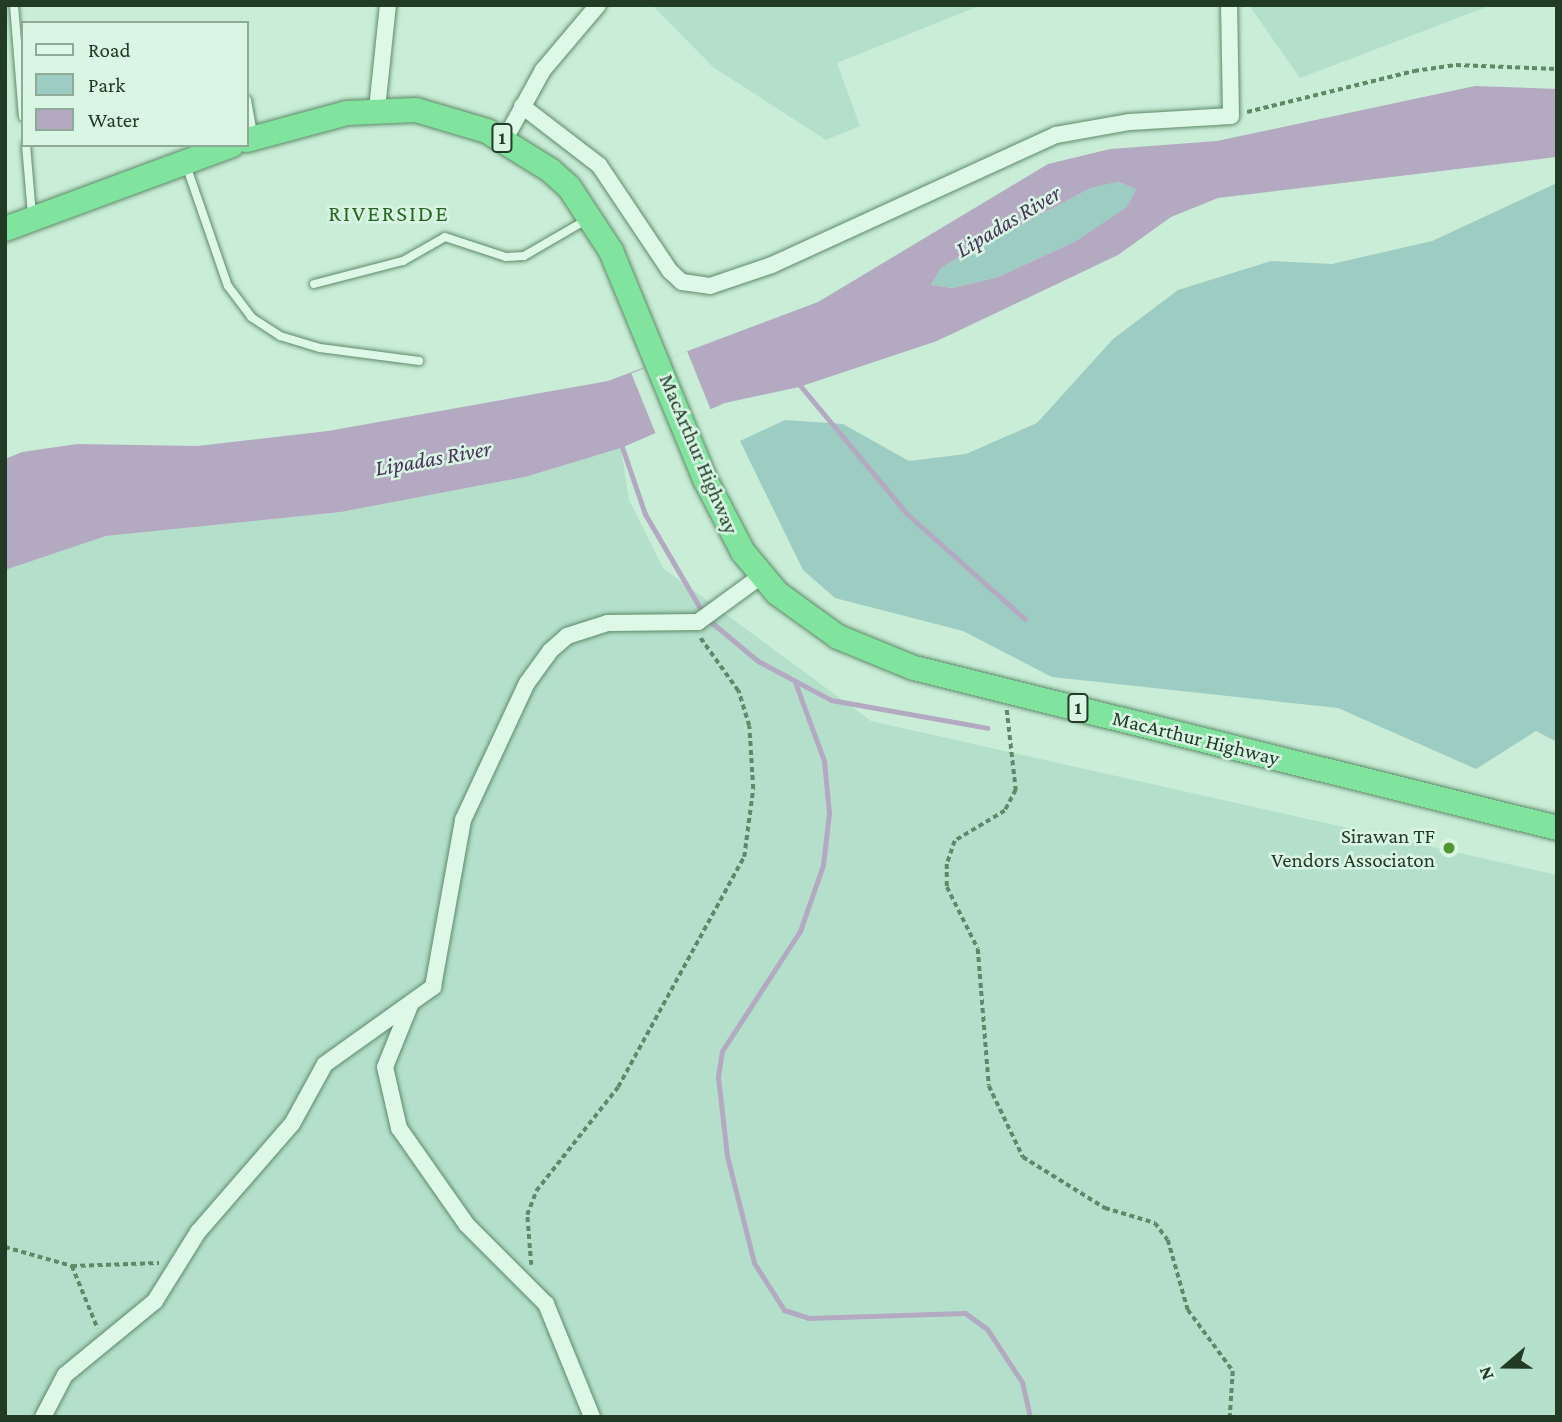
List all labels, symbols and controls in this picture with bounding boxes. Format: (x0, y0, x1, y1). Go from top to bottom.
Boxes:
legend (21, 21, 248, 147)
text: Road (88, 38, 131, 62)
text: Park (88, 73, 125, 97)
text: Water (88, 108, 140, 132)
road number: 1 (490, 122, 514, 154)
water label: Lipadas River (951, 179, 1065, 263)
district label: RIVERSIDE (329, 199, 449, 227)
street label: MacArthur Highway (654, 370, 744, 538)
water label: Lipadas River (373, 434, 493, 482)
road number: 1 (1066, 692, 1090, 723)
street label: MacArthur Highway (1110, 705, 1282, 771)
place label: Sirawan TF Vendors Associaton (1271, 823, 1435, 873)
marker: Sirawan TF Vendors Associaton (1441, 840, 1457, 856)
north arrow (1471, 1331, 1541, 1401)
text: N (1474, 1364, 1498, 1383)

